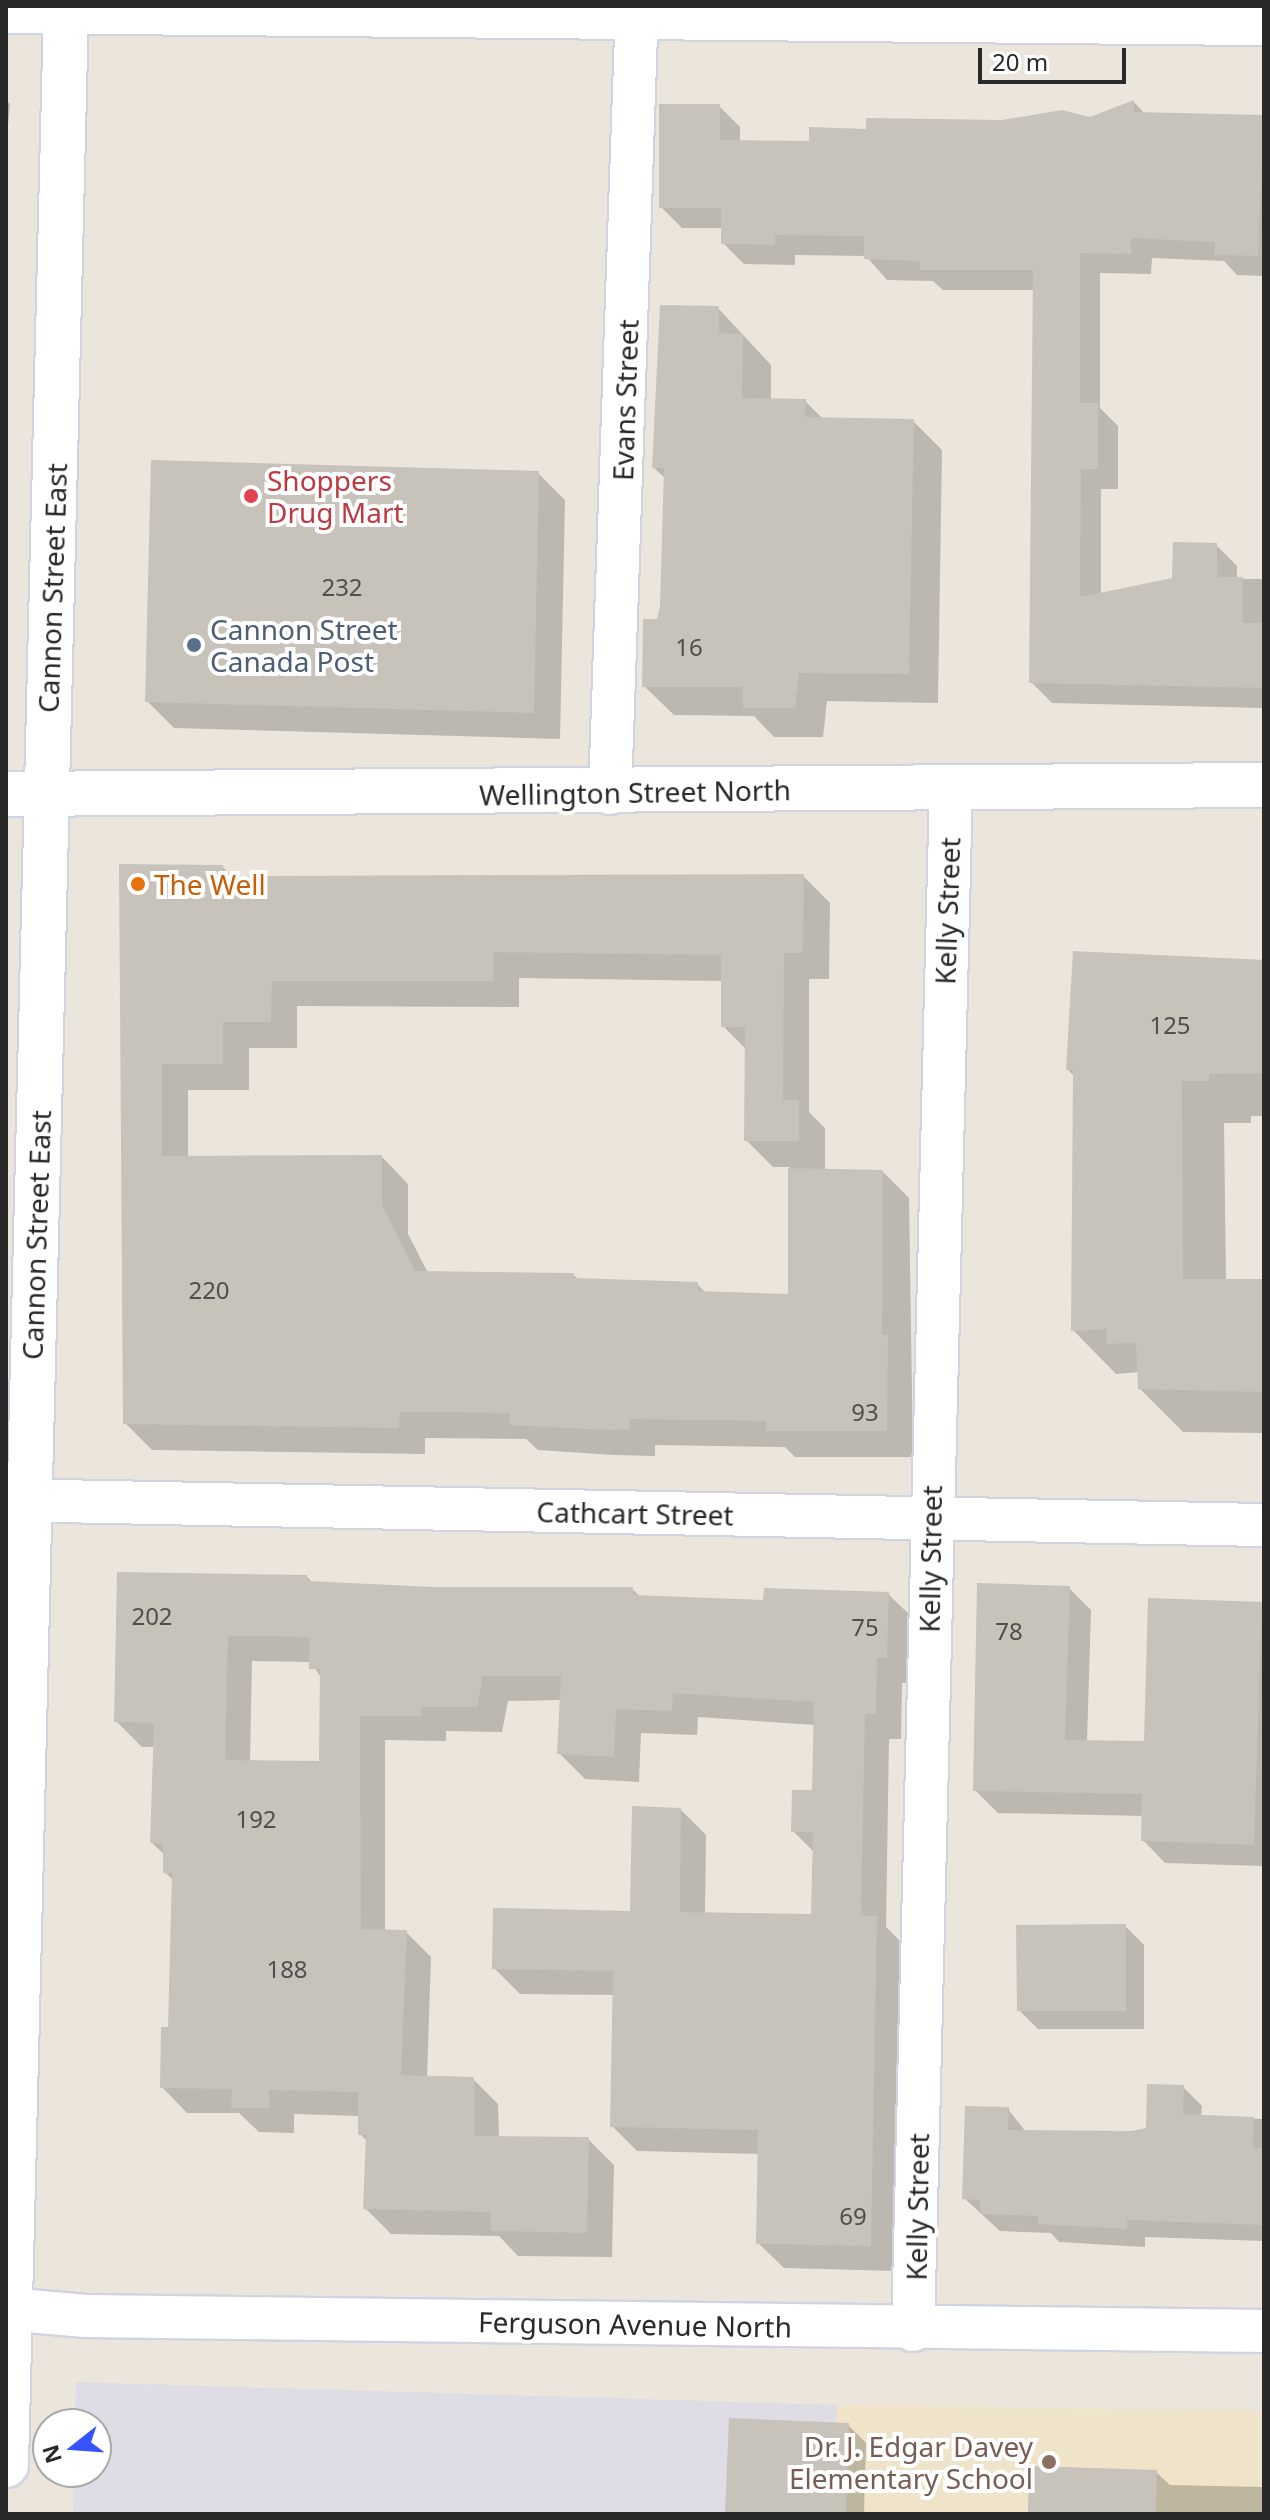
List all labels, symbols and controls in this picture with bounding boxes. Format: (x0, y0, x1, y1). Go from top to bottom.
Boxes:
scale bar (982, 32, 1130, 82)
text: 20 m (992, 45, 1048, 78)
street label: Evans Street (605, 319, 645, 481)
street label: Cannon Street East (31, 463, 73, 713)
place label: Shoppers Drug Mart (267, 463, 404, 529)
marker: Shoppers Drug Mart (242, 487, 260, 505)
house number: 232 (321, 573, 363, 601)
place label: Cannon Street Canada Post (210, 612, 398, 678)
house number: 16 (675, 633, 703, 661)
marker: Cannon Street Canada Post (185, 636, 203, 654)
street label: Wellington Street North (479, 772, 791, 812)
street label: Kelly Street (928, 837, 966, 985)
place label: The Well (154, 867, 266, 901)
marker: The Well (129, 875, 147, 893)
house number: 125 (1149, 1011, 1191, 1039)
street label: Cannon Street East (15, 1110, 57, 1360)
house number: 220 (188, 1276, 230, 1304)
house number: 93 (851, 1398, 879, 1426)
street label: Kelly Street (912, 1485, 948, 1633)
street label: Cathcart Street (536, 1494, 734, 1532)
house number: 202 (131, 1602, 173, 1630)
house number: 75 (851, 1613, 879, 1641)
house number: 78 (995, 1617, 1023, 1645)
house number: 192 (235, 1805, 277, 1833)
house number: 188 (266, 1955, 308, 1983)
street label: Kelly Street (899, 2133, 935, 2281)
house number: 69 (839, 2202, 867, 2230)
street label: Ferguson Avenue North (478, 2304, 792, 2344)
north arrow (32, 2408, 112, 2488)
place label: Dr. J. Edgar Davey Elementary School (789, 2429, 1033, 2495)
text: N (34, 2441, 68, 2467)
marker: Dr. J. Edgar Davey Elementary School (1040, 2453, 1058, 2471)

